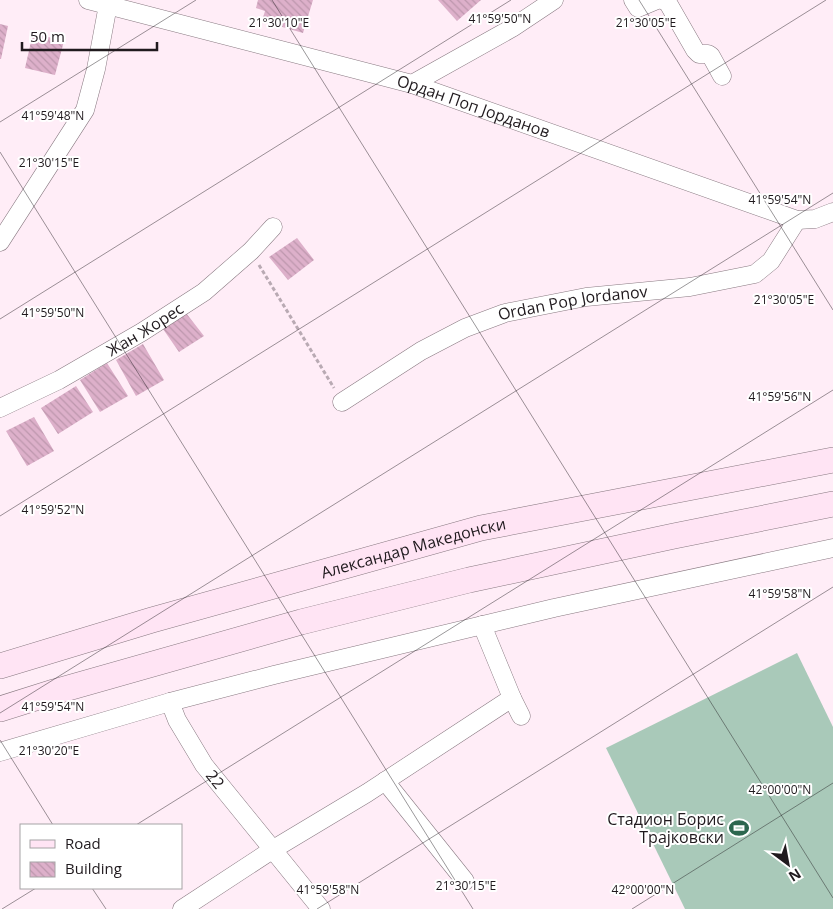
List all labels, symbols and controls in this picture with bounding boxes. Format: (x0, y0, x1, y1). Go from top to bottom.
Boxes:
text: 41°59'50"N (469, 10, 531, 27)
text: 21°30'10"E (249, 14, 309, 31)
text: 21°30'05"E (616, 14, 676, 31)
scale bar (22, 20, 158, 52)
text: 50 m (30, 26, 65, 46)
street label: Ордан Поп Јорданов (395, 70, 553, 143)
text: 41°59'48"N (22, 107, 84, 124)
text: 21°30'15"E (19, 154, 79, 171)
text: 41°59'54"N (749, 191, 811, 208)
street label: Ordan Pop Jordanov (494, 280, 649, 326)
text: 21°30'05"E (754, 291, 814, 308)
street label: Жан Жорес (102, 297, 188, 361)
text: 41°59'50"N (22, 304, 84, 321)
text: 41°59'56"N (749, 388, 811, 405)
text: 41°59'52"N (22, 501, 84, 518)
street label: Александар Македонски (318, 512, 508, 583)
text: 41°59'58"N (749, 585, 811, 602)
text: 41°59'54"N (22, 698, 84, 715)
text: 21°30'20"E (19, 742, 79, 759)
street label: 22 (201, 765, 230, 793)
text: 42°00'00"N (749, 781, 811, 798)
place label: Стадион Борис Трајковски (607, 808, 724, 848)
sports icon: Стадион Борис Трајковски (728, 817, 750, 839)
legend (20, 824, 182, 889)
text: Road (65, 833, 101, 853)
north arrow (763, 839, 813, 889)
text: Building (65, 858, 122, 878)
text: N (785, 864, 805, 887)
text: 21°30'15"E (436, 877, 496, 894)
text: 41°59'58"N (297, 881, 359, 898)
text: 42°00'00"N (612, 881, 674, 898)

